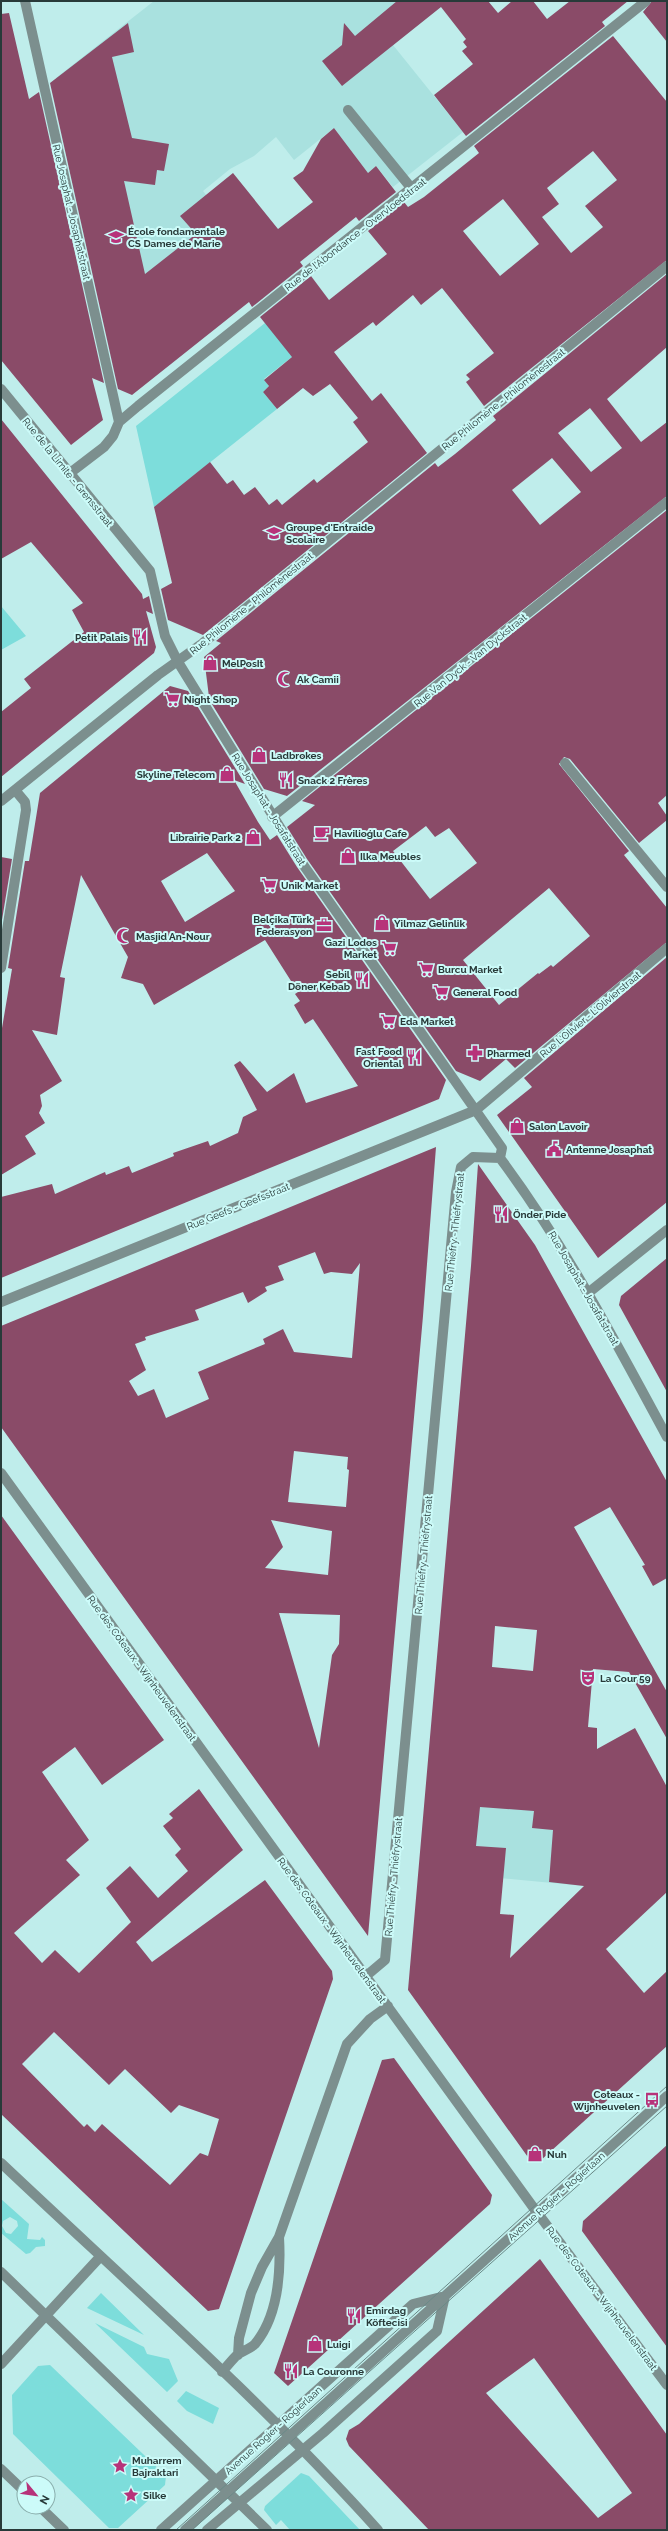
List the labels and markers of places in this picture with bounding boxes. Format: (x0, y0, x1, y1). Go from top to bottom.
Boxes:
place label: École fondamentale CS Dames de Marie (128, 226, 225, 249)
school or university icon: École fondamentale CS Dames de Marie (107, 228, 125, 246)
place label: Groupe d'Entraide Scolaire (286, 522, 373, 545)
school or university icon: Groupe d'Entraide Scolaire (265, 524, 283, 542)
restaurant icon: Petit Palais (131, 628, 149, 646)
place label: Petit Palais (75, 632, 128, 643)
shop icon: MelPosIt (201, 654, 219, 672)
place label: MelPosIt (222, 658, 264, 669)
mosque icon: Ak Camii (276, 670, 294, 688)
place label: Ak Camii (297, 674, 339, 685)
supermarket icon: Night Shop (163, 690, 181, 708)
place label: Night Shop (184, 694, 238, 705)
shop icon: Ladbrokes (250, 746, 268, 764)
place label: Ladbrokes (271, 750, 322, 761)
shop icon: Skyline Telecom (218, 765, 236, 783)
place label: Skyline Telecom (137, 769, 215, 780)
restaurant icon: Snack 2 Frères (277, 771, 295, 789)
place label: Snack 2 Frères (298, 775, 368, 786)
cafe icon: Havilioǵlu Cafe (313, 824, 331, 842)
shop icon: Librairie Park 2 (244, 828, 262, 846)
place label: Havilioǵlu Cafe (334, 828, 407, 839)
place label: Librairie Park 2 (170, 832, 241, 843)
shop icon: Ilka Meubles (339, 847, 357, 865)
place label: Ilka Meubles (360, 851, 421, 862)
supermarket icon: Unik Market (260, 876, 278, 894)
place label: Unik Market (281, 880, 338, 891)
place label: Belçika Türk Federasyon (253, 914, 312, 937)
shop icon: Yilmaz Gelinlik (373, 914, 391, 932)
office icon: Belçika Türk Federasyon (315, 916, 333, 934)
place label: Yilmaz Gelinlik (394, 918, 465, 929)
mosque icon: Masjid An-Nour (115, 927, 133, 945)
place label: Masjid An-Nour (136, 931, 210, 942)
place label: Gazi Lodos Market (325, 937, 377, 960)
supermarket icon: Gazi Lodos Market (380, 939, 398, 957)
supermarket icon: Burcu Market (417, 960, 435, 978)
place label: Burcu Market (438, 964, 502, 975)
place label: Sebil Döner Kebab (288, 969, 351, 992)
restaurant icon: Sebil Döner Kebab (353, 971, 371, 989)
supermarket icon: General Food (432, 983, 450, 1001)
place label: General Food (453, 987, 518, 998)
supermarket icon: Eda Market (379, 1012, 397, 1030)
place label: Eda Market (400, 1016, 454, 1027)
pharmacy icon: Pharmed (466, 1044, 484, 1062)
place label: Fast Food Oriental (356, 1046, 403, 1069)
restaurant icon: Fast Food Oriental (405, 1048, 423, 1066)
place label: Pharmed (487, 1048, 531, 1059)
shop icon: Salon Lavoir (508, 1117, 526, 1135)
place label: Salon Lavoir (529, 1121, 588, 1132)
public building icon: Antenne Josaphat (545, 1140, 563, 1158)
place label: Antenne Josaphat (566, 1144, 652, 1155)
restaurant icon: Önder Pide (492, 1205, 510, 1223)
place label: Önder Pide (513, 1209, 566, 1220)
theatre icon: La Cour 59 (579, 1669, 597, 1687)
place label: La Cour 59 (600, 1673, 651, 1684)
place label: Coteaux - Wijnheuvelen (574, 2089, 640, 2112)
bus stop icon: Coteaux - Wijnheuvelen (643, 2091, 661, 2109)
shop icon: Nuh (526, 2145, 544, 2163)
place label: Nuh (547, 2149, 567, 2160)
place label: Emirdag Köftecisi (366, 2305, 408, 2328)
restaurant icon: Emirdag Köftecisi (345, 2307, 363, 2325)
shop icon: Luigi (306, 2335, 324, 2353)
place label: Luigi (327, 2339, 350, 2350)
restaurant icon: La Couronne (282, 2362, 300, 2380)
place label: La Couronne (303, 2366, 364, 2377)
place label: Muharrem Bajraktari (132, 2455, 182, 2478)
place icon: Muharrem Bajraktari (111, 2457, 129, 2475)
place icon: Silke (122, 2486, 140, 2504)
place label: Silke (143, 2490, 166, 2501)

